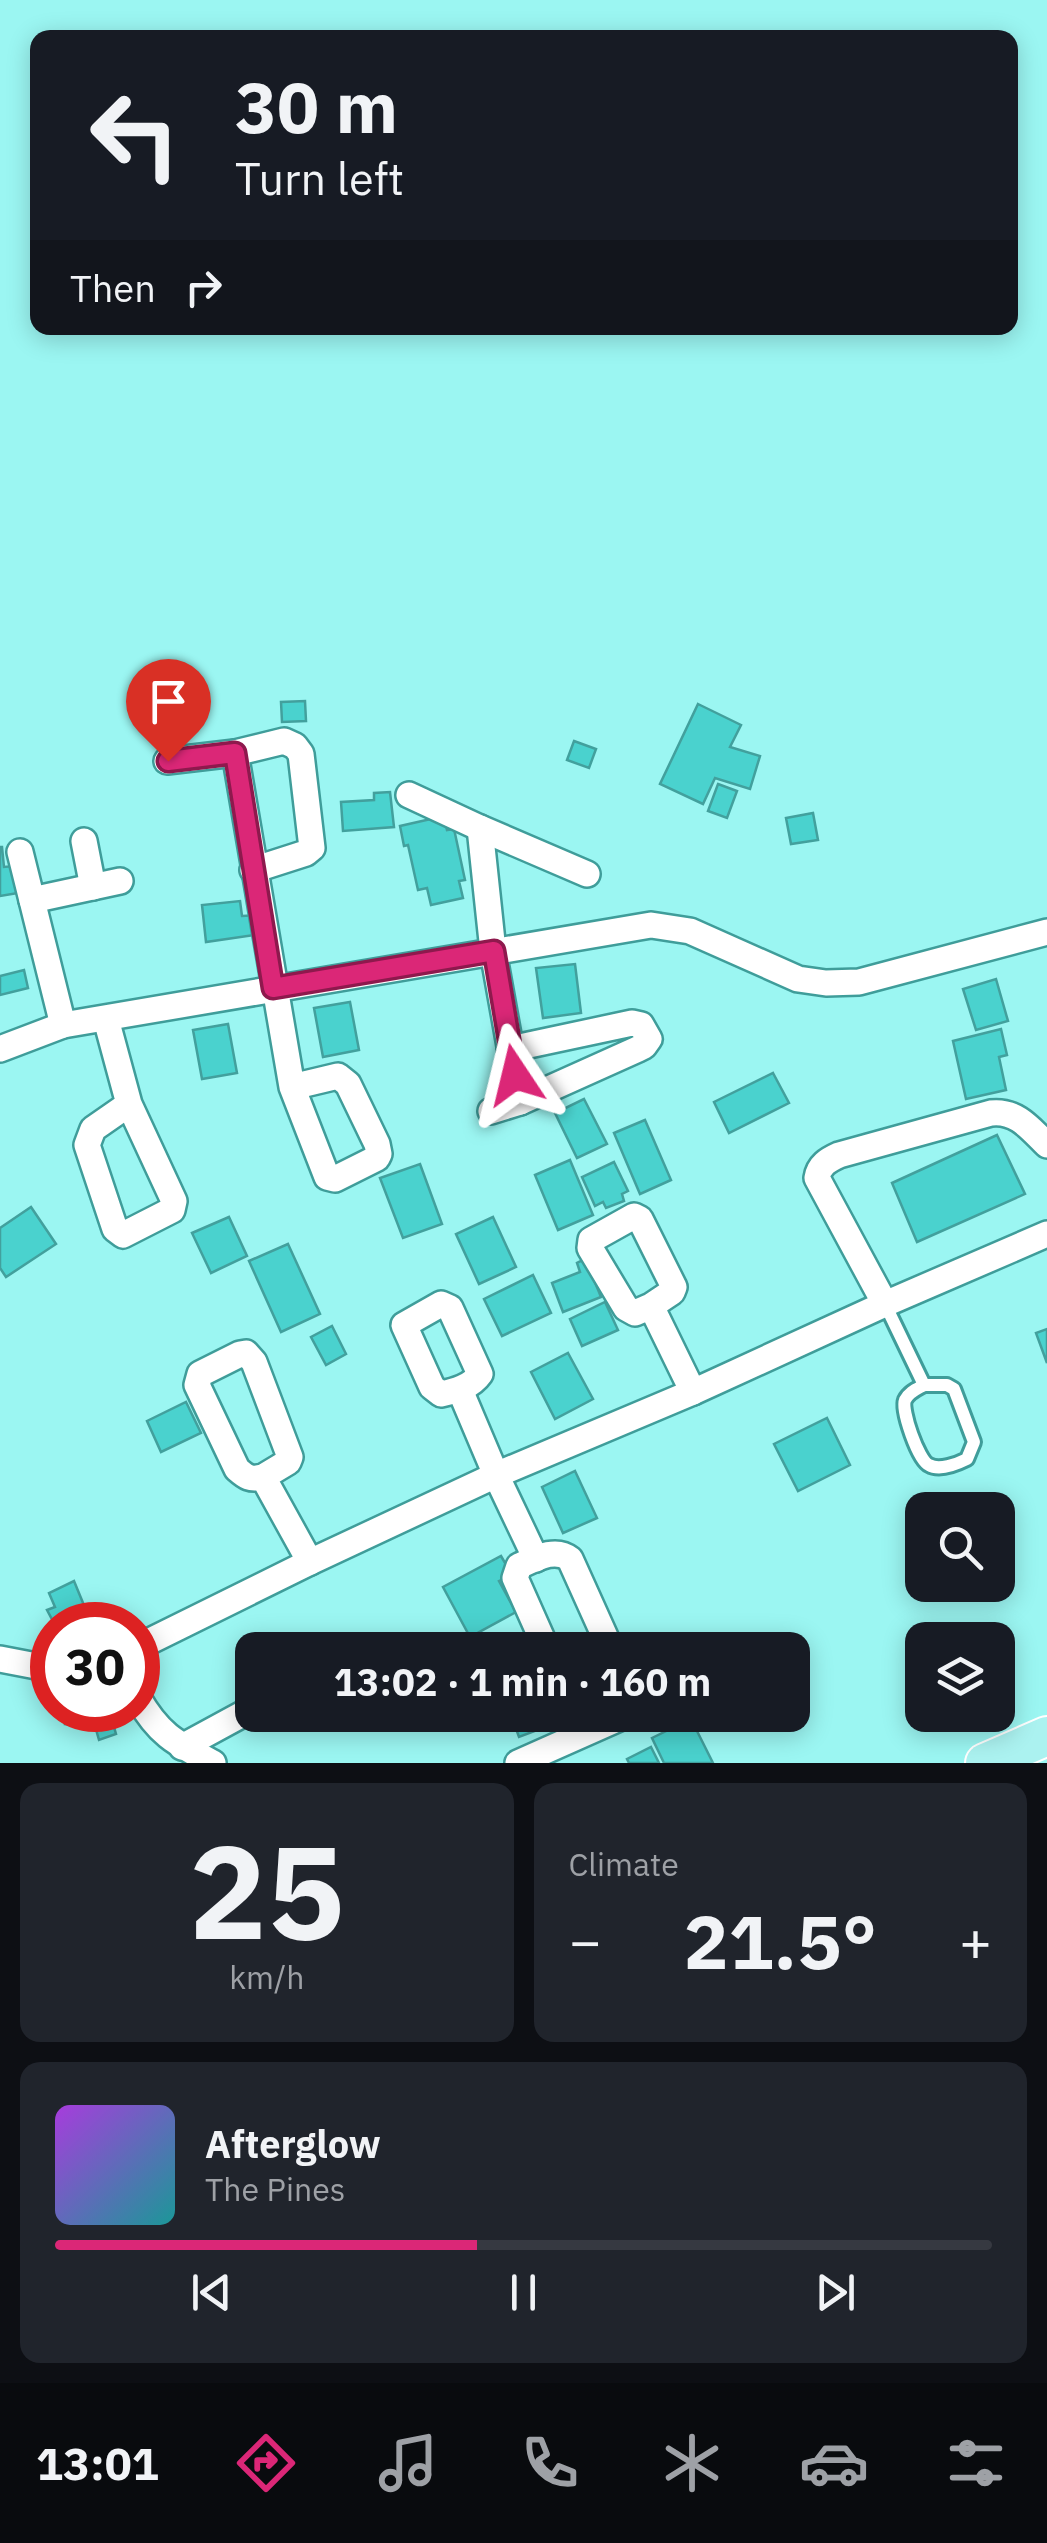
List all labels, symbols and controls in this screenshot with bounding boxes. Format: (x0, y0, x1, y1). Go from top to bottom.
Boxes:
text: 30 m (235, 61, 398, 152)
icon: left (70, 70, 200, 200)
text: Turn left (235, 149, 404, 207)
icon: right (176, 260, 231, 315)
text: Then (70, 263, 156, 312)
pin (126, 659, 211, 762)
icon: arrive (141, 674, 196, 729)
position arrow (463, 1023, 567, 1127)
map controls (905, 1492, 1015, 1732)
button: search (905, 1492, 1015, 1602)
speed limit sign: 30 (30, 1602, 160, 1732)
button: layers (905, 1622, 1015, 1732)
text: 13:02 · 1 min · 160 m (334, 1657, 711, 1706)
text: 25 (189, 1806, 345, 1975)
text: Climate (569, 1843, 679, 1885)
text: 21.5° (683, 1892, 877, 1990)
text: − (569, 1905, 602, 1976)
text: + (959, 1905, 992, 1976)
text: km/h (229, 1956, 304, 1998)
text: Afterglow (205, 2119, 381, 2168)
text: The Pines (205, 2168, 345, 2210)
icon: previous (184, 2265, 239, 2320)
icon: pause (496, 2265, 551, 2320)
icon: next (808, 2265, 863, 2320)
icon: directions (231, 2428, 301, 2498)
icon: music (373, 2428, 443, 2498)
icon: phone (515, 2428, 585, 2498)
icon: climate (657, 2428, 727, 2498)
icon: car (799, 2428, 869, 2498)
icon: filters (941, 2428, 1011, 2498)
text: 13:01 (36, 2434, 159, 2492)

